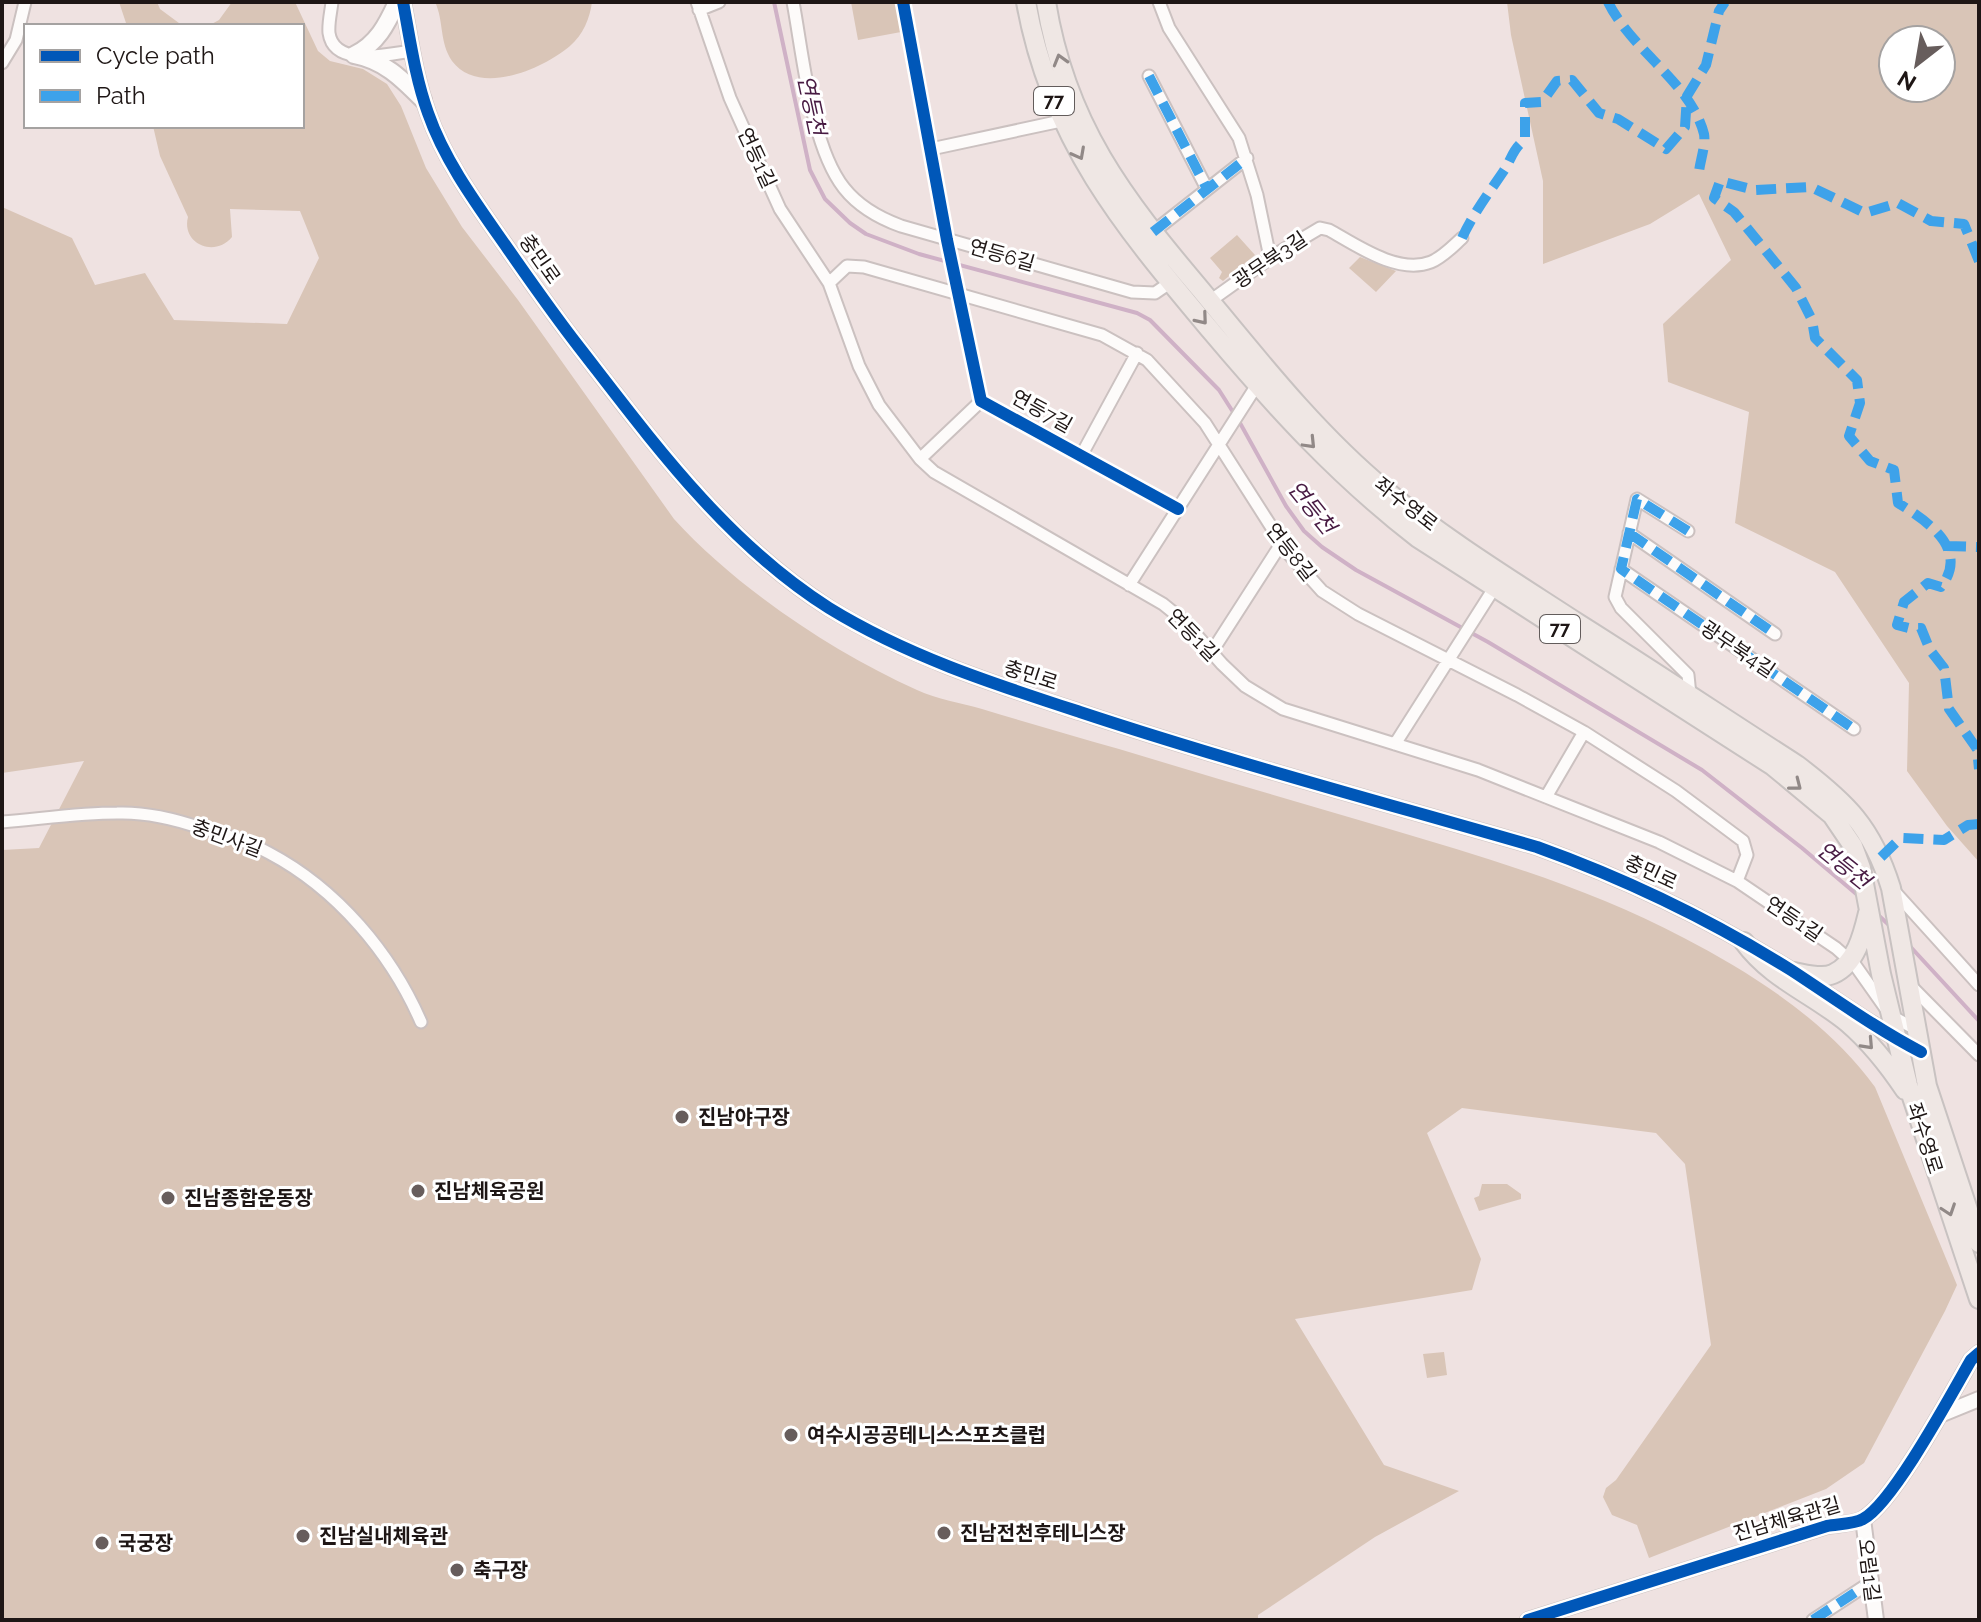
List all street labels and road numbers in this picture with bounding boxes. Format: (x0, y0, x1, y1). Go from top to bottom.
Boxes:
road number: 77 (1034, 87, 1074, 115)
street label: 연등1길 (733, 124, 781, 192)
street label: 광무북3길 (1228, 226, 1312, 294)
street label: 충민로 (514, 230, 566, 288)
street label: 연등6길 (966, 234, 1038, 276)
street label: 연등7길 (1007, 385, 1077, 437)
street label: 좌수영로 (1370, 472, 1442, 536)
street label: 연등8길 (1261, 518, 1321, 586)
street label: 연등1길 (1162, 604, 1224, 666)
road number: 77 (1540, 615, 1580, 643)
street label: 광무북4길 (1696, 615, 1780, 683)
street label: 충민로 (1001, 655, 1061, 695)
street label: 충민사길 (188, 814, 266, 862)
street label: 충민로 (1621, 849, 1681, 895)
street label: 연등1길 (1761, 891, 1827, 947)
street label: 좌수영로 (1902, 1099, 1948, 1177)
street label: 진남체육관길 (1731, 1492, 1843, 1546)
street label: 오림1길 (1853, 1537, 1885, 1603)

